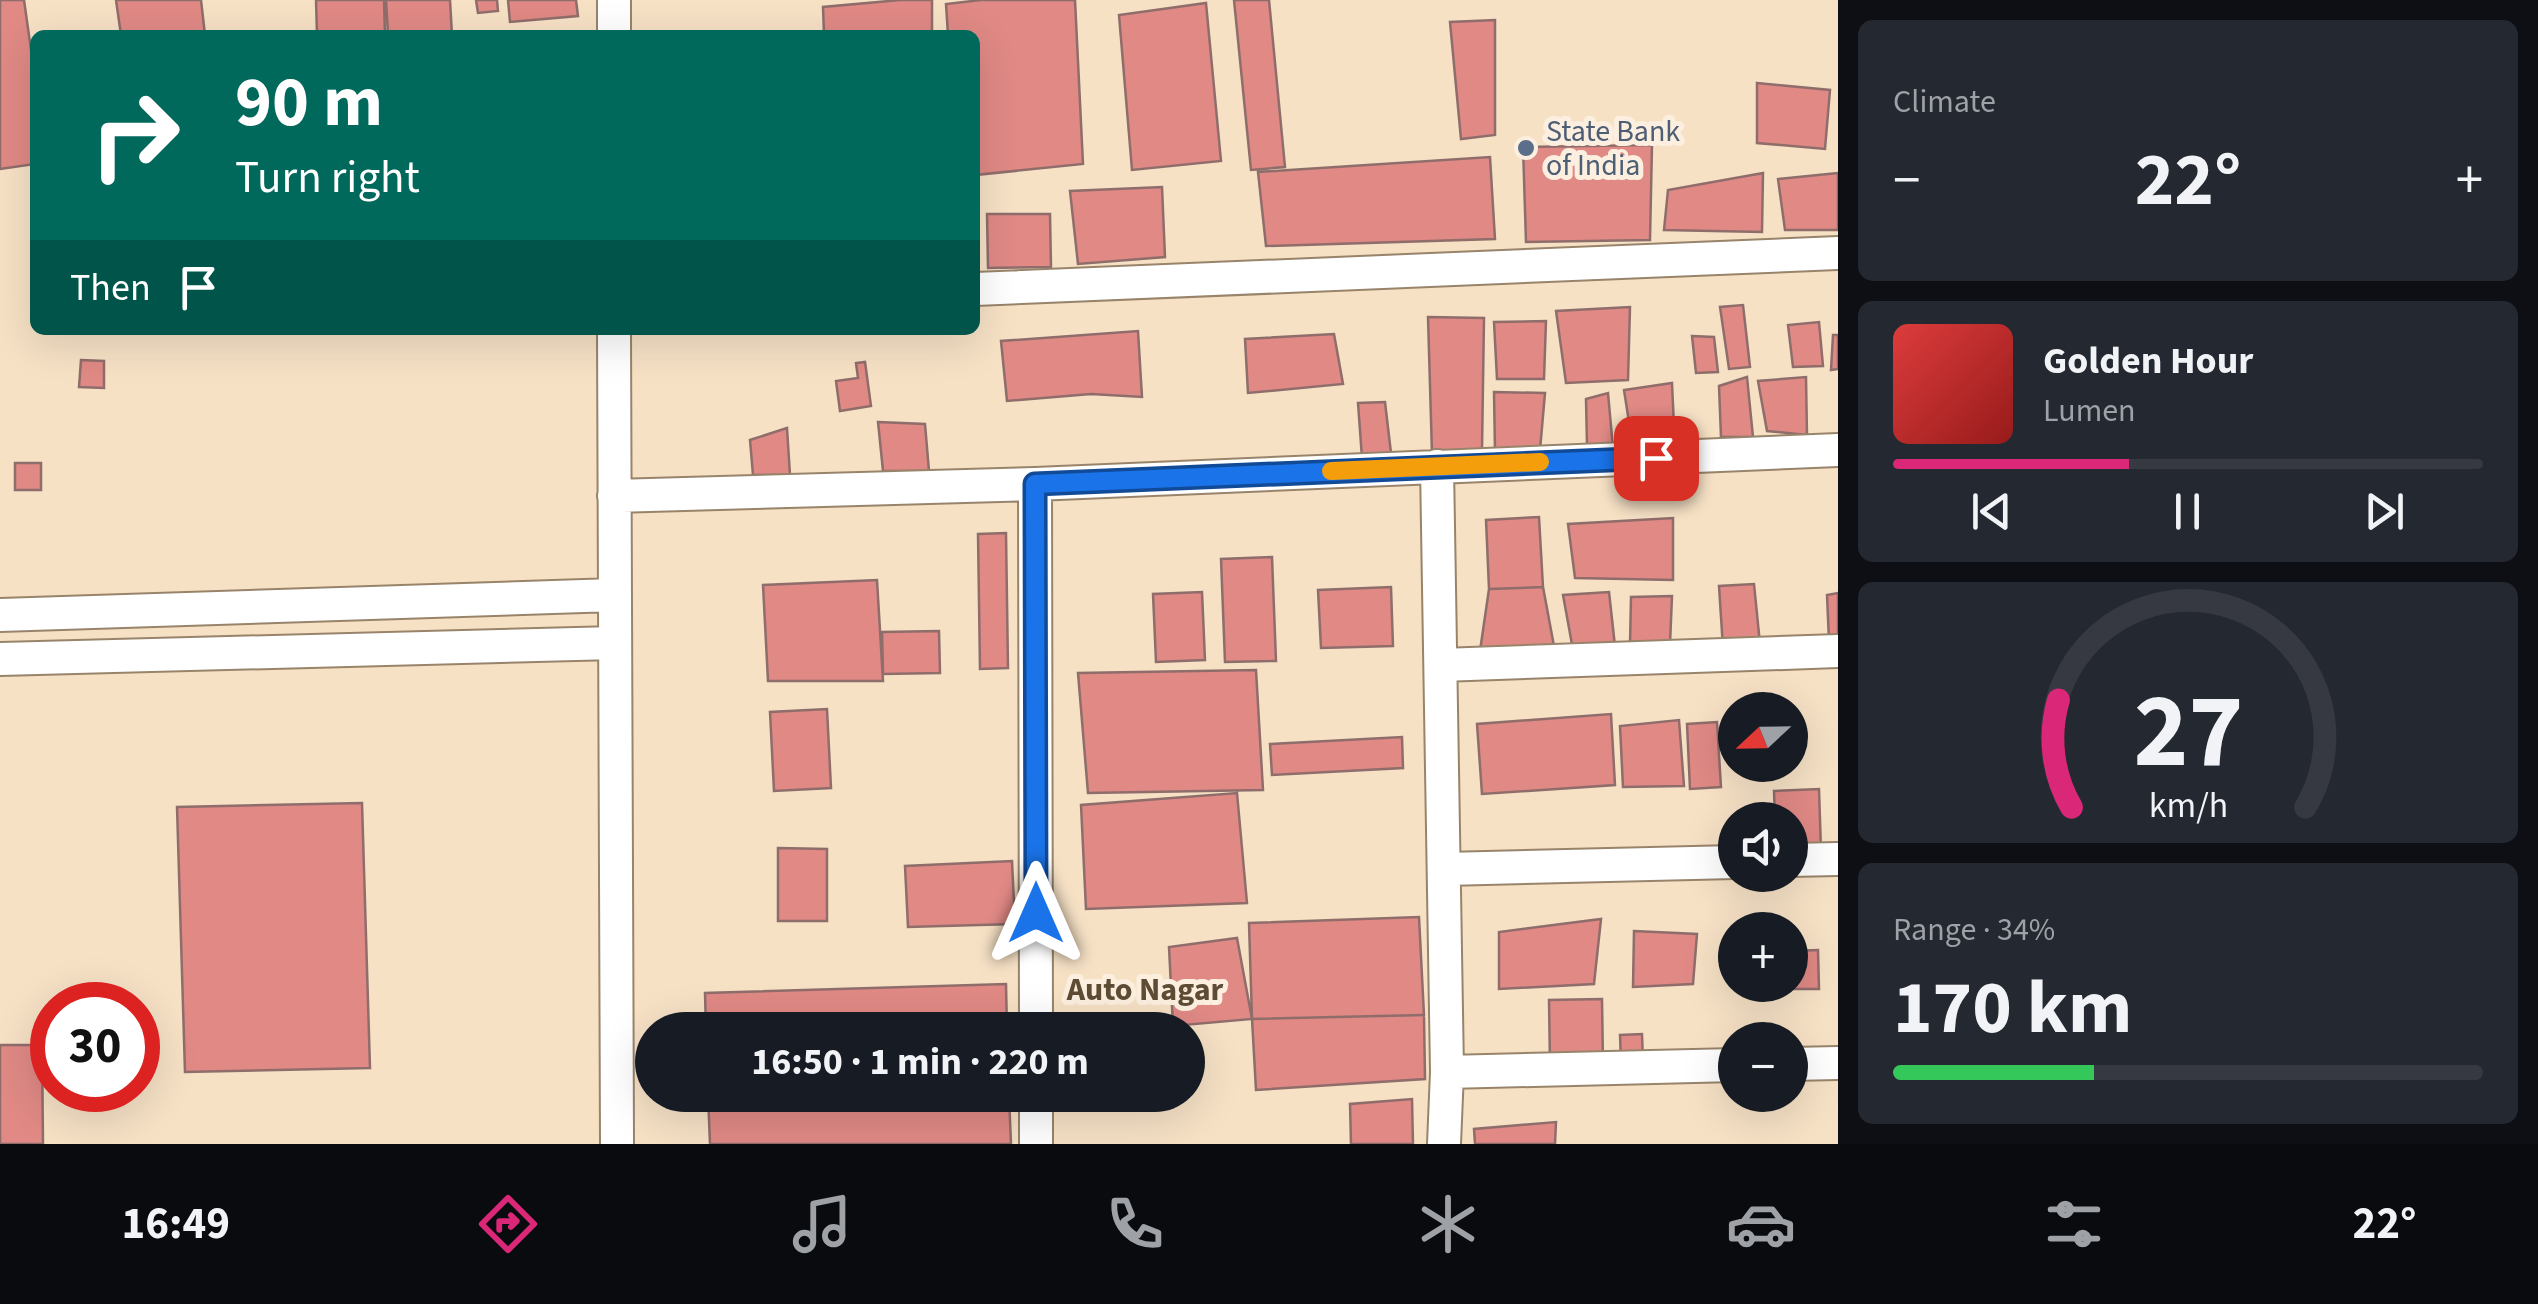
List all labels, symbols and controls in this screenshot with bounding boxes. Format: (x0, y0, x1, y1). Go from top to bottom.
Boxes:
text: 90 m (235, 53, 383, 153)
icon: right (70, 70, 200, 200)
text: Climate (1893, 79, 1996, 125)
place label: State Bank of India (1546, 110, 1680, 187)
text: 22° (2135, 127, 2241, 234)
marker: State Bank of India (1515, 137, 1537, 159)
text: − (1893, 142, 1920, 220)
text: + (2456, 142, 2483, 220)
text: Turn right (235, 146, 420, 210)
icon: arrive (171, 260, 226, 315)
text: Then (70, 261, 151, 315)
text: Golden Hour (2043, 334, 2253, 388)
text: Lumen (2043, 388, 2136, 434)
pin (1614, 416, 1699, 501)
icon: arrive (1629, 431, 1684, 486)
icon: previous (1964, 484, 2019, 539)
icon: pause (2160, 484, 2215, 539)
icon: next (2357, 484, 2412, 539)
text: 27 (2133, 659, 2243, 807)
north arrow (1718, 692, 1808, 782)
map controls (1718, 692, 1808, 1112)
text: km/h (2148, 780, 2228, 831)
button: sound (1718, 802, 1808, 892)
position arrow (984, 861, 1088, 965)
text: Range · 34% (1893, 907, 2055, 953)
button: + (1718, 912, 1808, 1002)
text: 170 km (1893, 955, 2132, 1062)
district label: Auto Nagar (1066, 967, 1224, 1013)
speed limit sign: 30 (30, 982, 160, 1112)
button: − (1718, 1022, 1808, 1112)
text: 16:50 · 1 min · 220 m (751, 1035, 1089, 1089)
icon: directions (473, 1189, 543, 1259)
icon: music (787, 1189, 857, 1259)
icon: phone (1100, 1189, 1170, 1259)
icon: climate (1413, 1189, 1483, 1259)
icon: car (1726, 1189, 1796, 1259)
icon: filters (2039, 1189, 2109, 1259)
text: 16:49 (122, 1192, 230, 1256)
text: 22° (2352, 1192, 2416, 1256)

